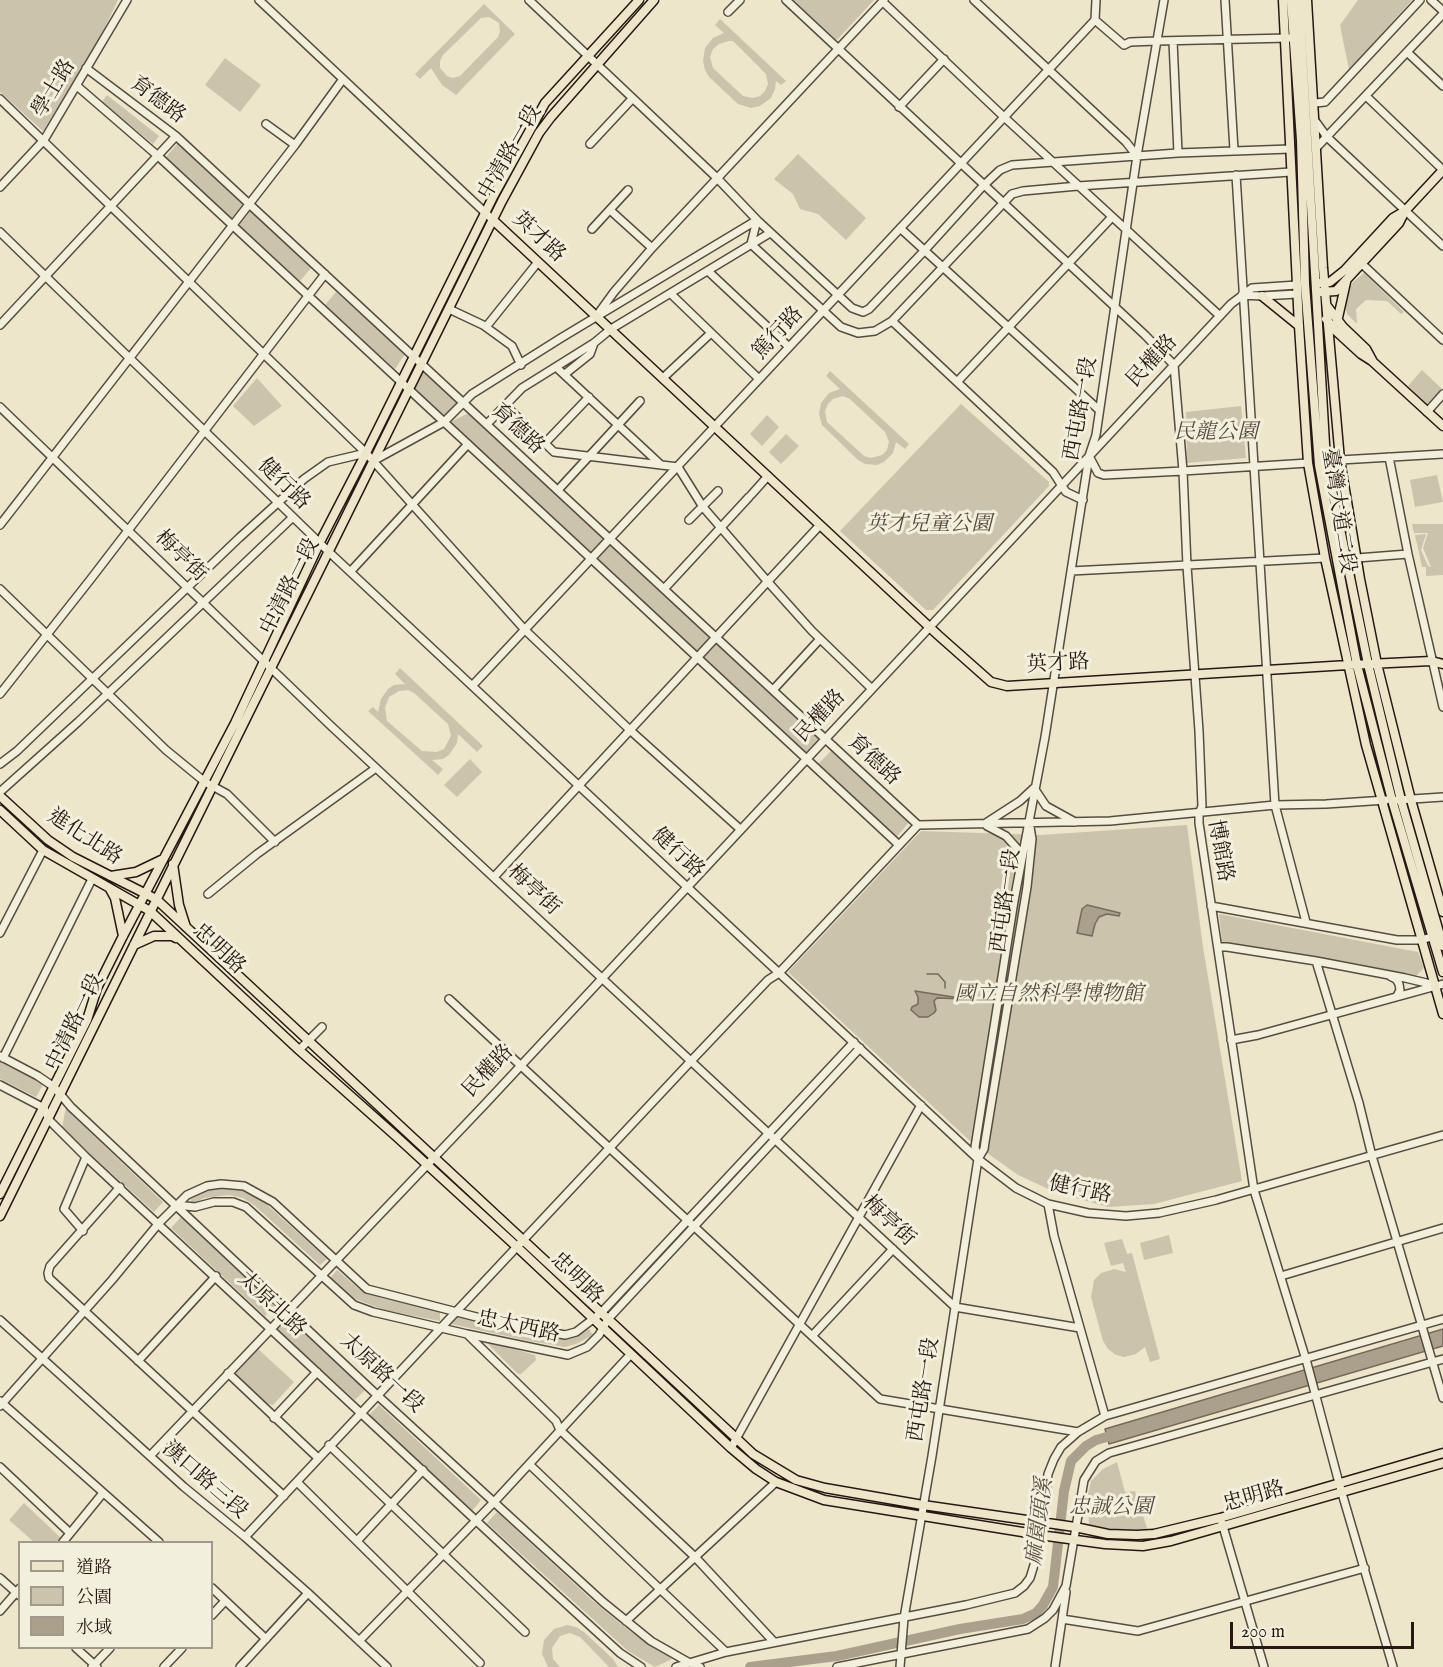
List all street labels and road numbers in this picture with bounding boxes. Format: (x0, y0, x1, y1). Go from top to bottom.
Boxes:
street label: 學士路 (28, 56, 82, 122)
street label: 育德路 (124, 72, 190, 130)
street label: 中清路一段 (474, 101, 548, 205)
street label: 英才路 (506, 207, 570, 269)
street label: 篤行路 (748, 302, 810, 366)
street label: 民權路 (1122, 330, 1184, 394)
street label: 西屯路一段 (1060, 355, 1104, 463)
street label: 育德路 (485, 399, 549, 461)
street label: 臺灣大道二段 (1315, 447, 1359, 575)
street label: 健行路 (252, 454, 314, 516)
street label: 梅亭街 (149, 526, 211, 588)
street label: 中清路一段 (256, 535, 326, 639)
street label: 英才路 (1026, 651, 1090, 679)
street label: 民權路 (790, 685, 852, 749)
street label: 育德路 (841, 730, 905, 792)
street label: 進化北路 (42, 805, 126, 871)
street label: 博館路 (1201, 818, 1237, 884)
street label: 健行路 (645, 823, 709, 885)
street label: 西屯路一段 (987, 847, 1027, 955)
street label: 梅亭街 (501, 860, 565, 922)
street label: 忠明路 (186, 919, 250, 981)
street label: 中清路一段 (42, 970, 110, 1076)
street label: 民權路 (458, 1040, 520, 1104)
street label: 健行路 (1047, 1172, 1113, 1210)
street label: 梅亭街 (856, 1191, 920, 1253)
street label: 忠明路 (545, 1248, 607, 1310)
street label: 太原北路 (232, 1267, 310, 1343)
street label: 忠太西路 (474, 1307, 562, 1349)
street label: 太原路一段 (334, 1329, 428, 1419)
street label: 西屯路一段 (904, 1336, 946, 1444)
street label: 漢口路三段 (156, 1437, 252, 1525)
street label: 忠明路 (1220, 1477, 1288, 1519)

